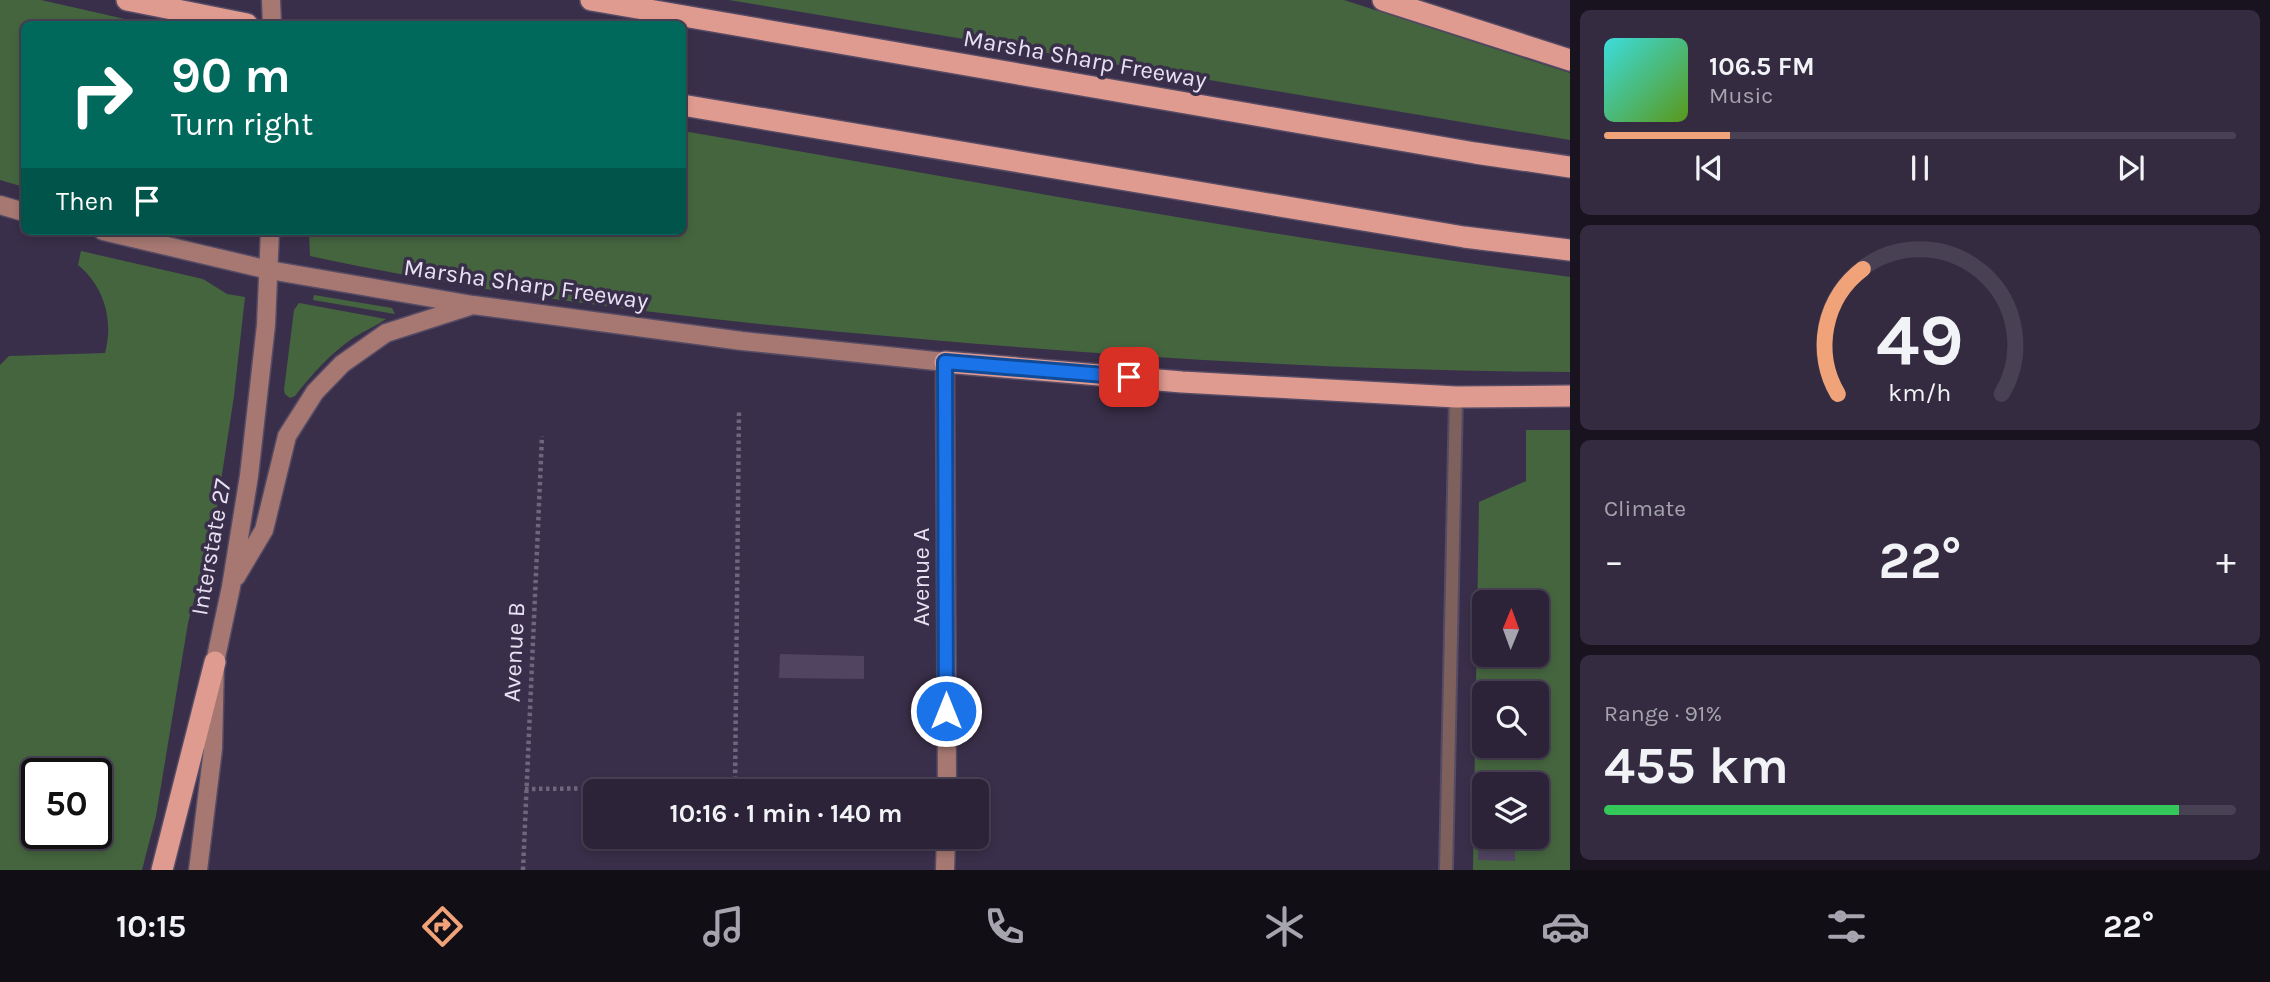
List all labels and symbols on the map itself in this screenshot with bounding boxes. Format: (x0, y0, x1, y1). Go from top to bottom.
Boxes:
street label: Marsha Sharp Freeway (961, 24, 1209, 94)
street label: Marsha Sharp Freeway (402, 253, 650, 315)
pin (1099, 347, 1159, 407)
street label: Interstate 27 (185, 476, 237, 618)
street label: Avenue A (907, 528, 935, 626)
north arrow (1472, 590, 1549, 667)
street label: Avenue B (497, 602, 531, 702)
position arrow (909, 674, 983, 748)
speed limit sign: 50 (21, 758, 112, 849)

